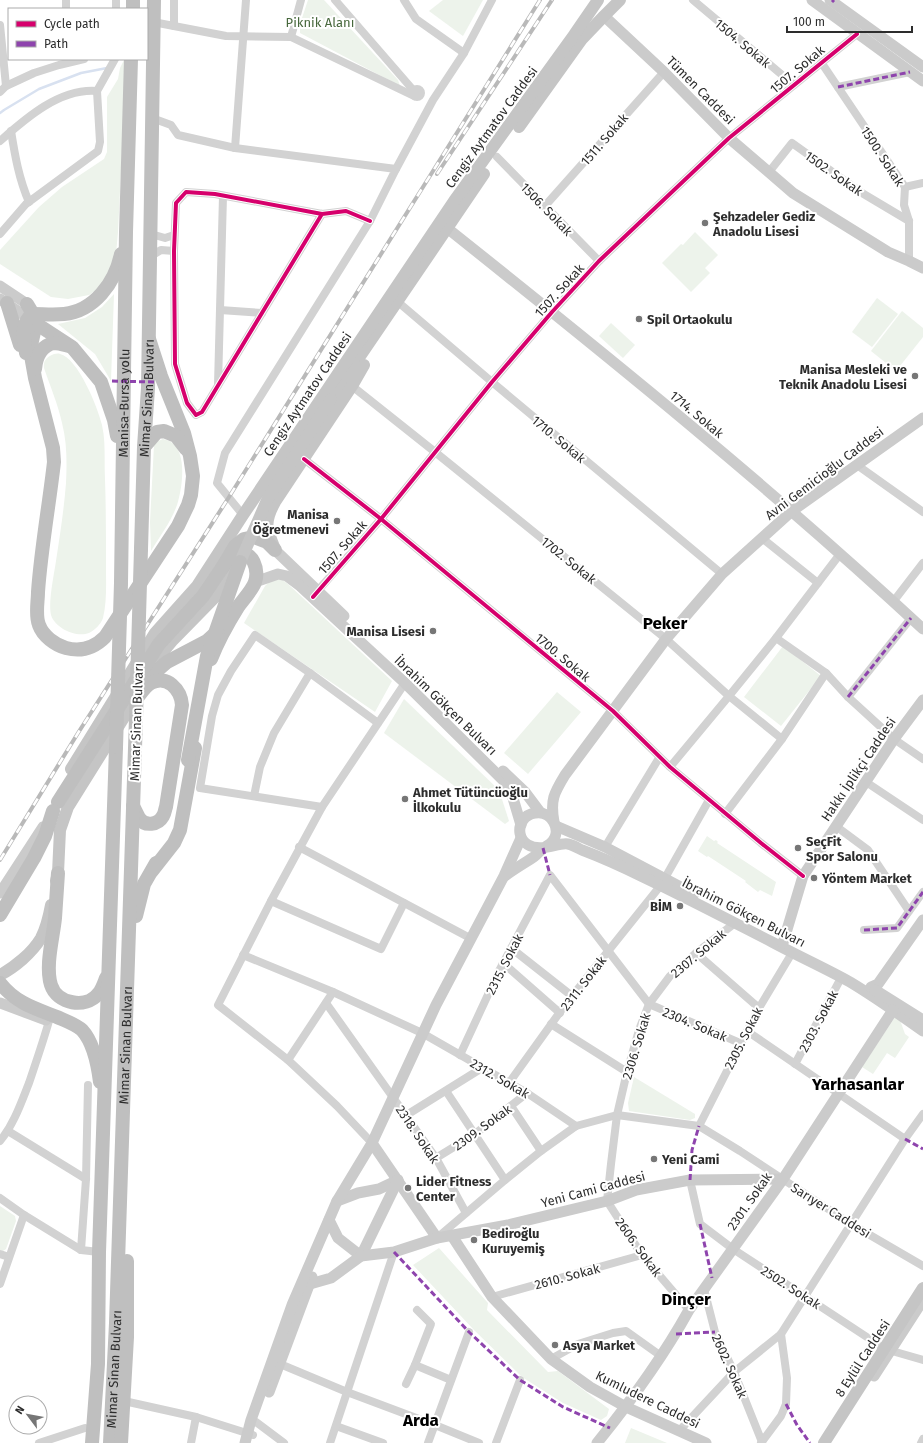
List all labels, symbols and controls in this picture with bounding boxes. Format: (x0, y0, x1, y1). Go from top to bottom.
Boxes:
legend (8, 8, 148, 60)
scale bar (787, 8, 912, 34)
park label: Piknik Alanı (286, 15, 354, 30)
text: 100 m (793, 15, 825, 29)
street label: 1504. Sokak (712, 16, 774, 71)
text: Cycle path (44, 17, 100, 31)
text: Path (44, 37, 68, 51)
street label: 1507. Sokak (767, 42, 828, 96)
street label: Tümen Caddesi (664, 53, 738, 127)
street label: Cengiz Aytmatov Caddesi (442, 64, 541, 191)
street label: 1511. Sokak (578, 110, 631, 168)
street label: 1500. Sokak (858, 124, 908, 189)
street label: 1502. Sokak (802, 148, 866, 199)
street label: 1506. Sokak (518, 180, 576, 239)
place label: Şehzadeler Gediz Anadolu Lisesi (712, 209, 815, 239)
marker: Şehzadeler Gediz Anadolu Lisesi (700, 218, 710, 228)
street label: 1507. Sokak (532, 260, 587, 320)
place label: Spil Ortaokulu (647, 312, 732, 327)
marker: Spil Ortaokulu (634, 314, 644, 324)
street label: Cengiz Aytmatov Caddesi (260, 329, 355, 459)
street label: Mimar Sinan Bulvarı (137, 339, 157, 457)
street label: Manisa-Bursa yolu (116, 349, 132, 458)
place label: Manisa Mesleki ve Teknik Anadolu Lisesi (779, 362, 907, 392)
marker: Manisa Mesleki ve Teknik Anadolu Lisesi (910, 371, 920, 381)
street label: 1714. Sokak (667, 388, 727, 441)
street label: 1710. Sokak (529, 413, 589, 466)
street label: Avni Gemicioğlu Caddesi (762, 424, 886, 523)
place label: Manisa Öğretmenevi (253, 507, 329, 537)
marker: Manisa Öğretmenevi (332, 516, 342, 526)
street label: 1507. Sokak (315, 517, 370, 577)
street label: 1702. Sokak (538, 534, 599, 587)
district label: Peker (643, 613, 687, 634)
place label: Manisa Lisesi (346, 624, 425, 639)
marker: Manisa Lisesi (428, 626, 438, 636)
street label: 1700. Sokak (532, 630, 593, 685)
street label: İbrahim Gökçen Bulvarı (391, 653, 500, 758)
street label: Mimar Sinan Bulvarı (127, 663, 146, 781)
street label: Hakkı İplikçi Caddesi (818, 715, 899, 824)
place label: Ahmet Tütüncüoğlu İlkokulu (412, 785, 528, 815)
marker: Ahmet Tütüncüoğlu İlkokulu (400, 794, 410, 804)
place label: SeçFit Spor Salonu (806, 834, 878, 864)
marker: SeçFit Spor Salonu (793, 843, 803, 853)
place label: Yöntem Market (821, 871, 913, 886)
marker: Yöntem Market (809, 873, 819, 883)
street label: İbrahim Gökçen Bulvarı (680, 875, 808, 950)
place label: BİM (650, 899, 672, 914)
marker: BİM (675, 901, 685, 911)
street label: 2307. Sokak (668, 926, 729, 981)
street label: 2315. Sokak (483, 931, 526, 997)
street label: 2311. Sokak (557, 953, 610, 1014)
street label: Mimar Sinan Bulvarı (116, 986, 135, 1105)
street label: 2303. Sokak (796, 987, 841, 1055)
street label: 2304. Sokak (660, 1004, 730, 1045)
street label: 2305. Sokak (721, 1004, 766, 1072)
street label: 2306. Sokak (619, 1011, 654, 1081)
street label: 2312. Sokak (467, 1055, 532, 1102)
district label: Yarhasanlar (811, 1074, 904, 1095)
street label: 2309. Sokak (450, 1101, 515, 1154)
street label: 2318. Sokak (393, 1102, 443, 1166)
place label: Yeni Cami (661, 1152, 720, 1167)
marker: Yeni Cami (649, 1154, 659, 1164)
street label: Yeni Cami Caddesi (539, 1168, 647, 1211)
street label: 2301. Sokak (724, 1169, 775, 1233)
place label: Lider Fitness Center (416, 1174, 492, 1204)
street label: Sarıyer Caddesi (788, 1180, 873, 1241)
marker: Lider Fitness Center (403, 1183, 413, 1193)
street label: 2606. Sokak (612, 1215, 665, 1280)
place label: Bediroğlu Kuruyemiş (482, 1226, 546, 1257)
marker: Bediroğlu Kuruyemiş (469, 1235, 479, 1245)
street label: 2610. Sokak (533, 1260, 602, 1292)
street label: 2502. Sokak (758, 1263, 824, 1312)
district label: Dinçer (661, 1289, 711, 1310)
street label: Mimar Sinan Bulvarı (104, 1310, 124, 1429)
street label: 8 Eylül Caddesi (832, 1317, 893, 1400)
street label: 2602. Sokak (709, 1332, 750, 1401)
place label: Asya Market (562, 1338, 636, 1353)
marker: Asya Market (550, 1340, 560, 1350)
street label: Kumludere Caddesi (593, 1368, 702, 1431)
north arrow (8, 1395, 48, 1435)
text: N (12, 1403, 27, 1417)
district label: Arda (402, 1410, 439, 1431)

